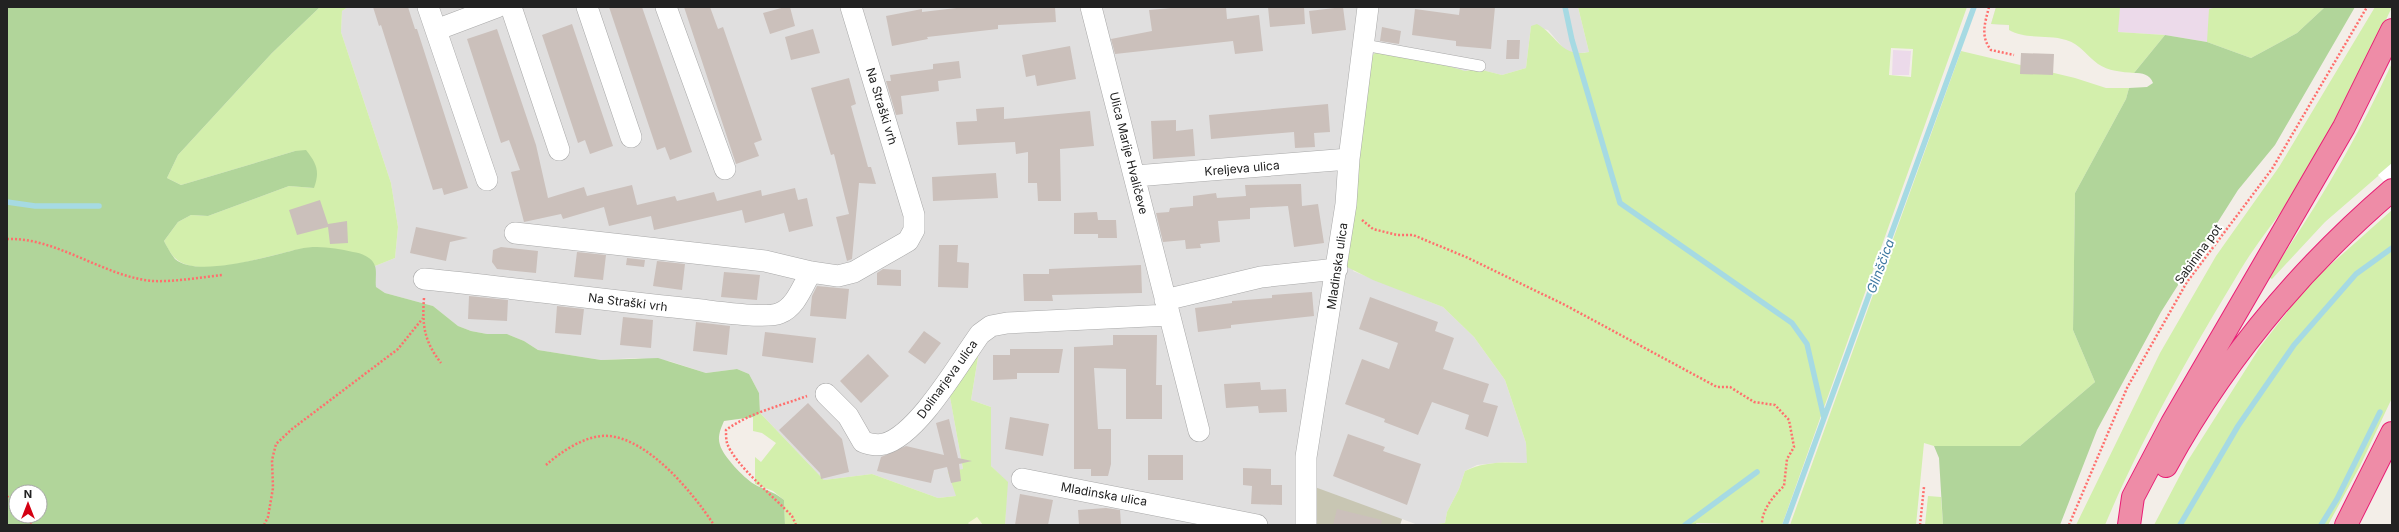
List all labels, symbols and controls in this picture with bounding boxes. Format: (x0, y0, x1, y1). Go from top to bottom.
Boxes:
street label: Na Straški vrh (863, 66, 901, 146)
street label: Ulica Marije Hvaličeve (1107, 90, 1151, 216)
street label: Kreljeva ulica (1204, 157, 1280, 179)
street label: Sabinina pot (2171, 221, 2225, 287)
street label: Mladinska ulica (1323, 222, 1351, 310)
water label: Glinščica (1863, 237, 1897, 295)
street label: Na Straški vrh (587, 290, 669, 314)
street label: Dolinarjeva ulica (914, 337, 980, 421)
street label: Mladinska ulica (1060, 479, 1148, 509)
north arrow (8, 484, 48, 524)
text: N (24, 487, 32, 501)

